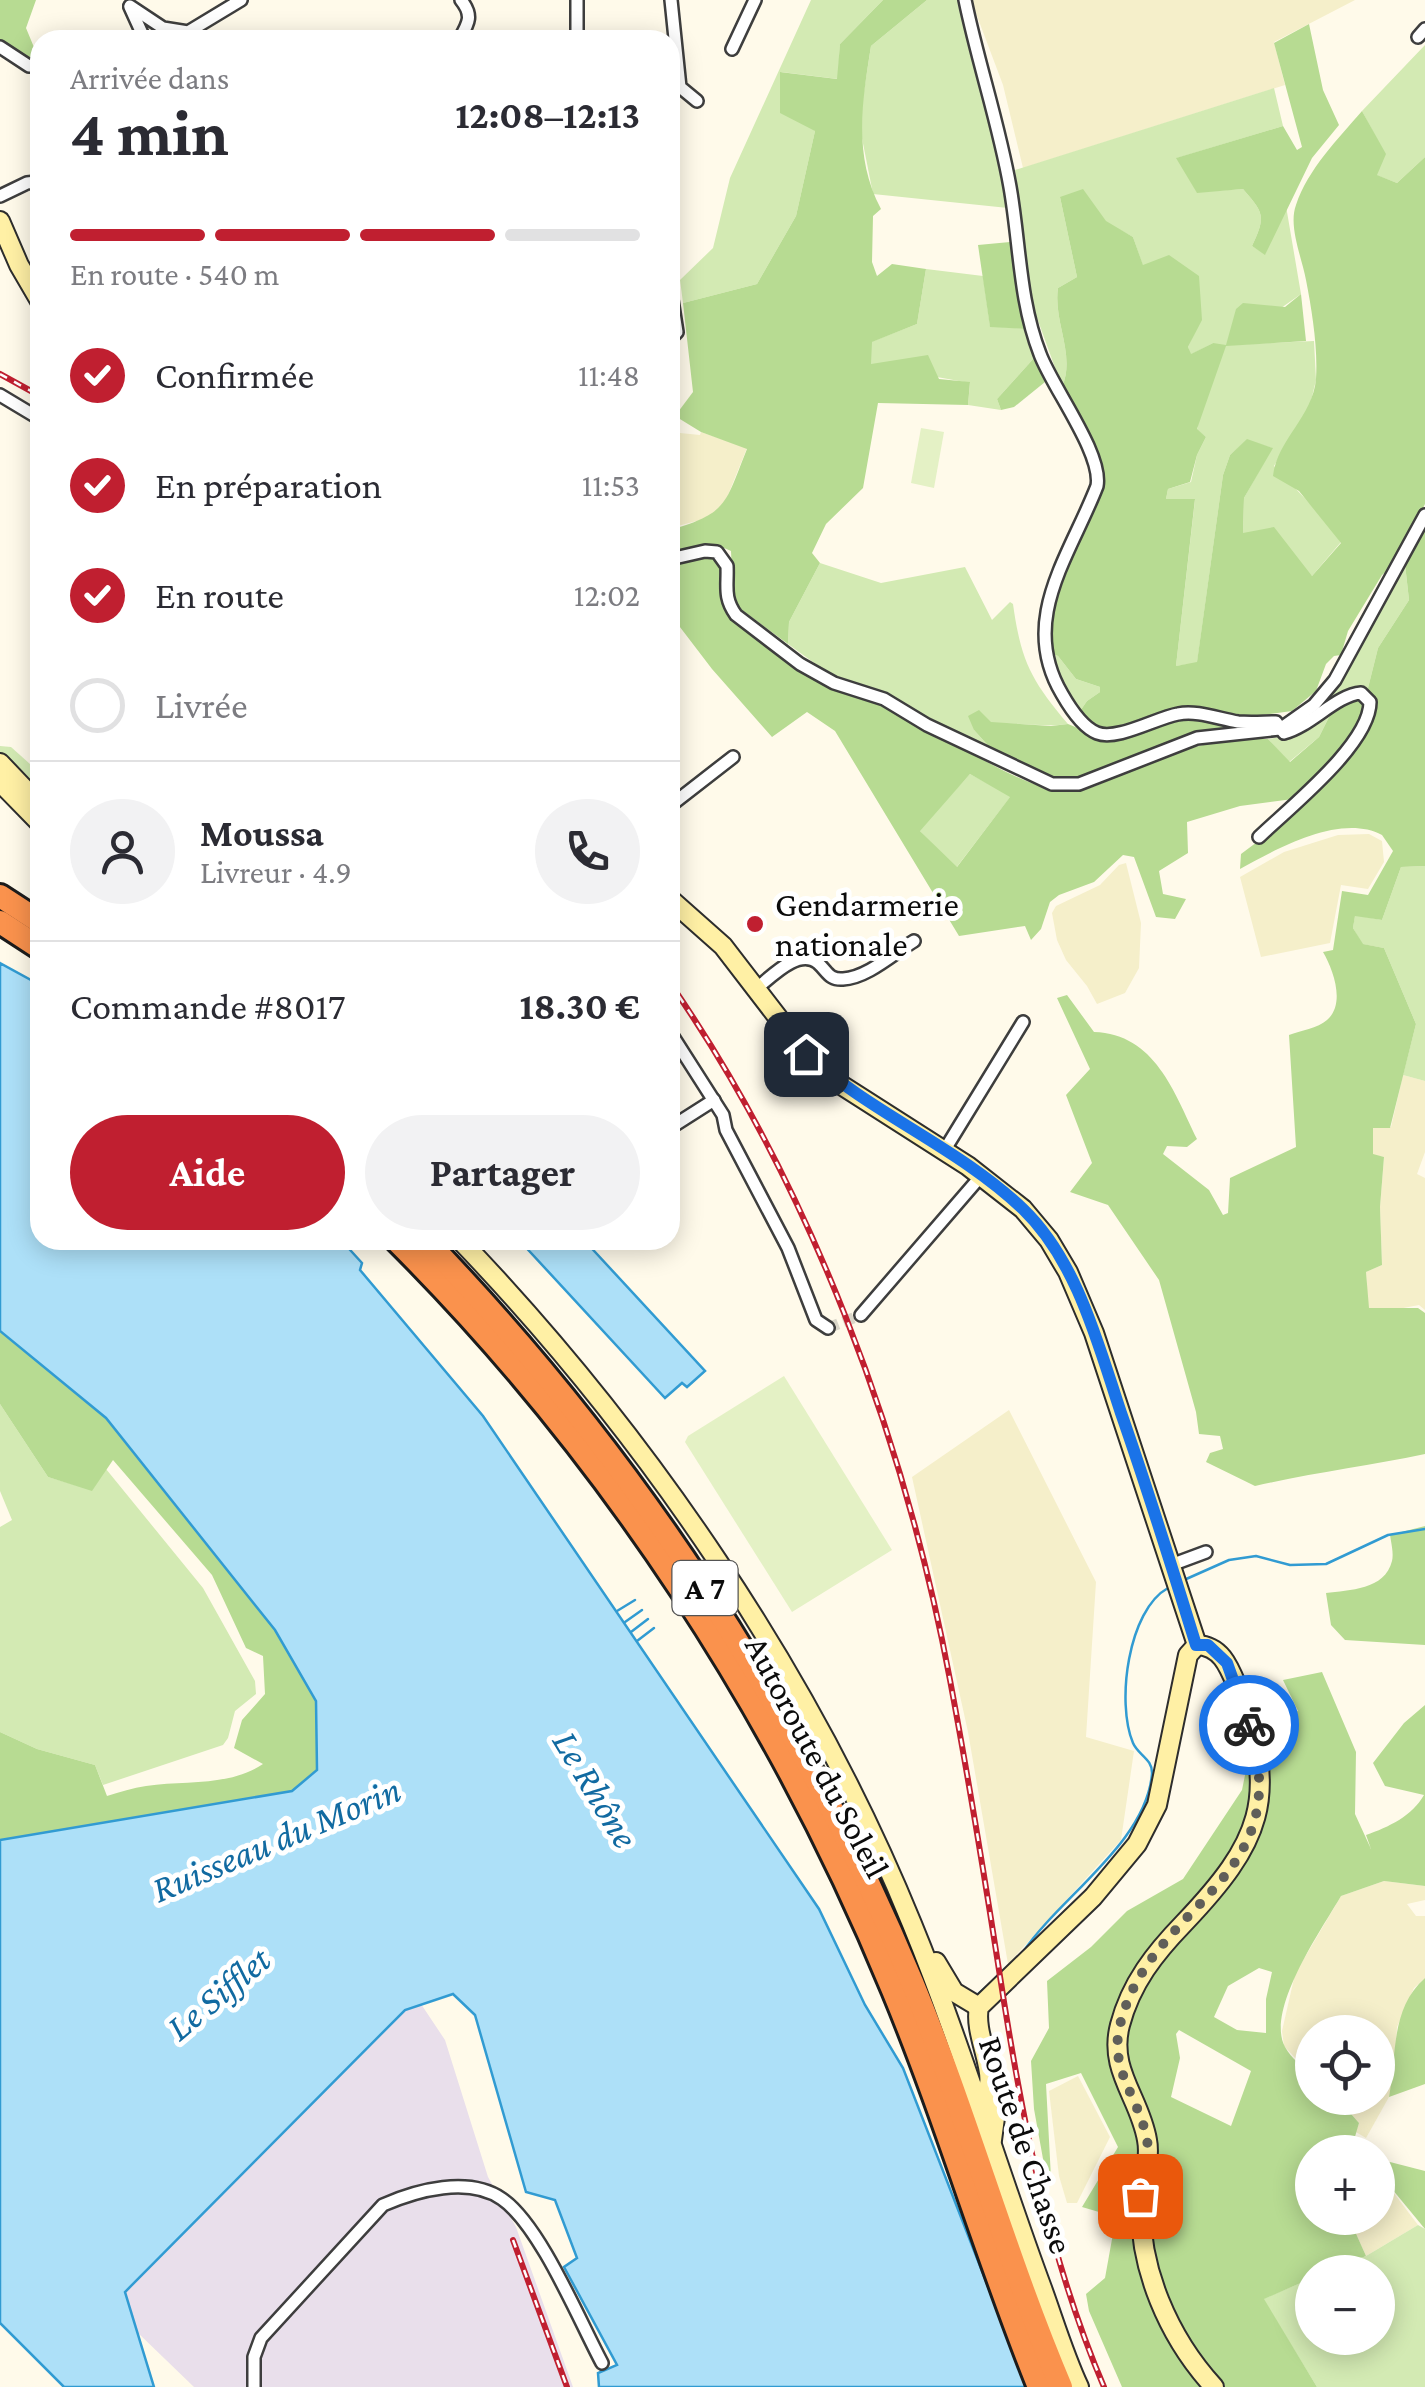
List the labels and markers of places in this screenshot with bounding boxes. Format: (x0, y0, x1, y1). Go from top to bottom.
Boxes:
place label: Gendarmerie nationale (775, 885, 959, 964)
marker: Gendarmerie nationale (744, 913, 766, 935)
pin (764, 1012, 849, 1097)
pin (1098, 2154, 1183, 2239)

